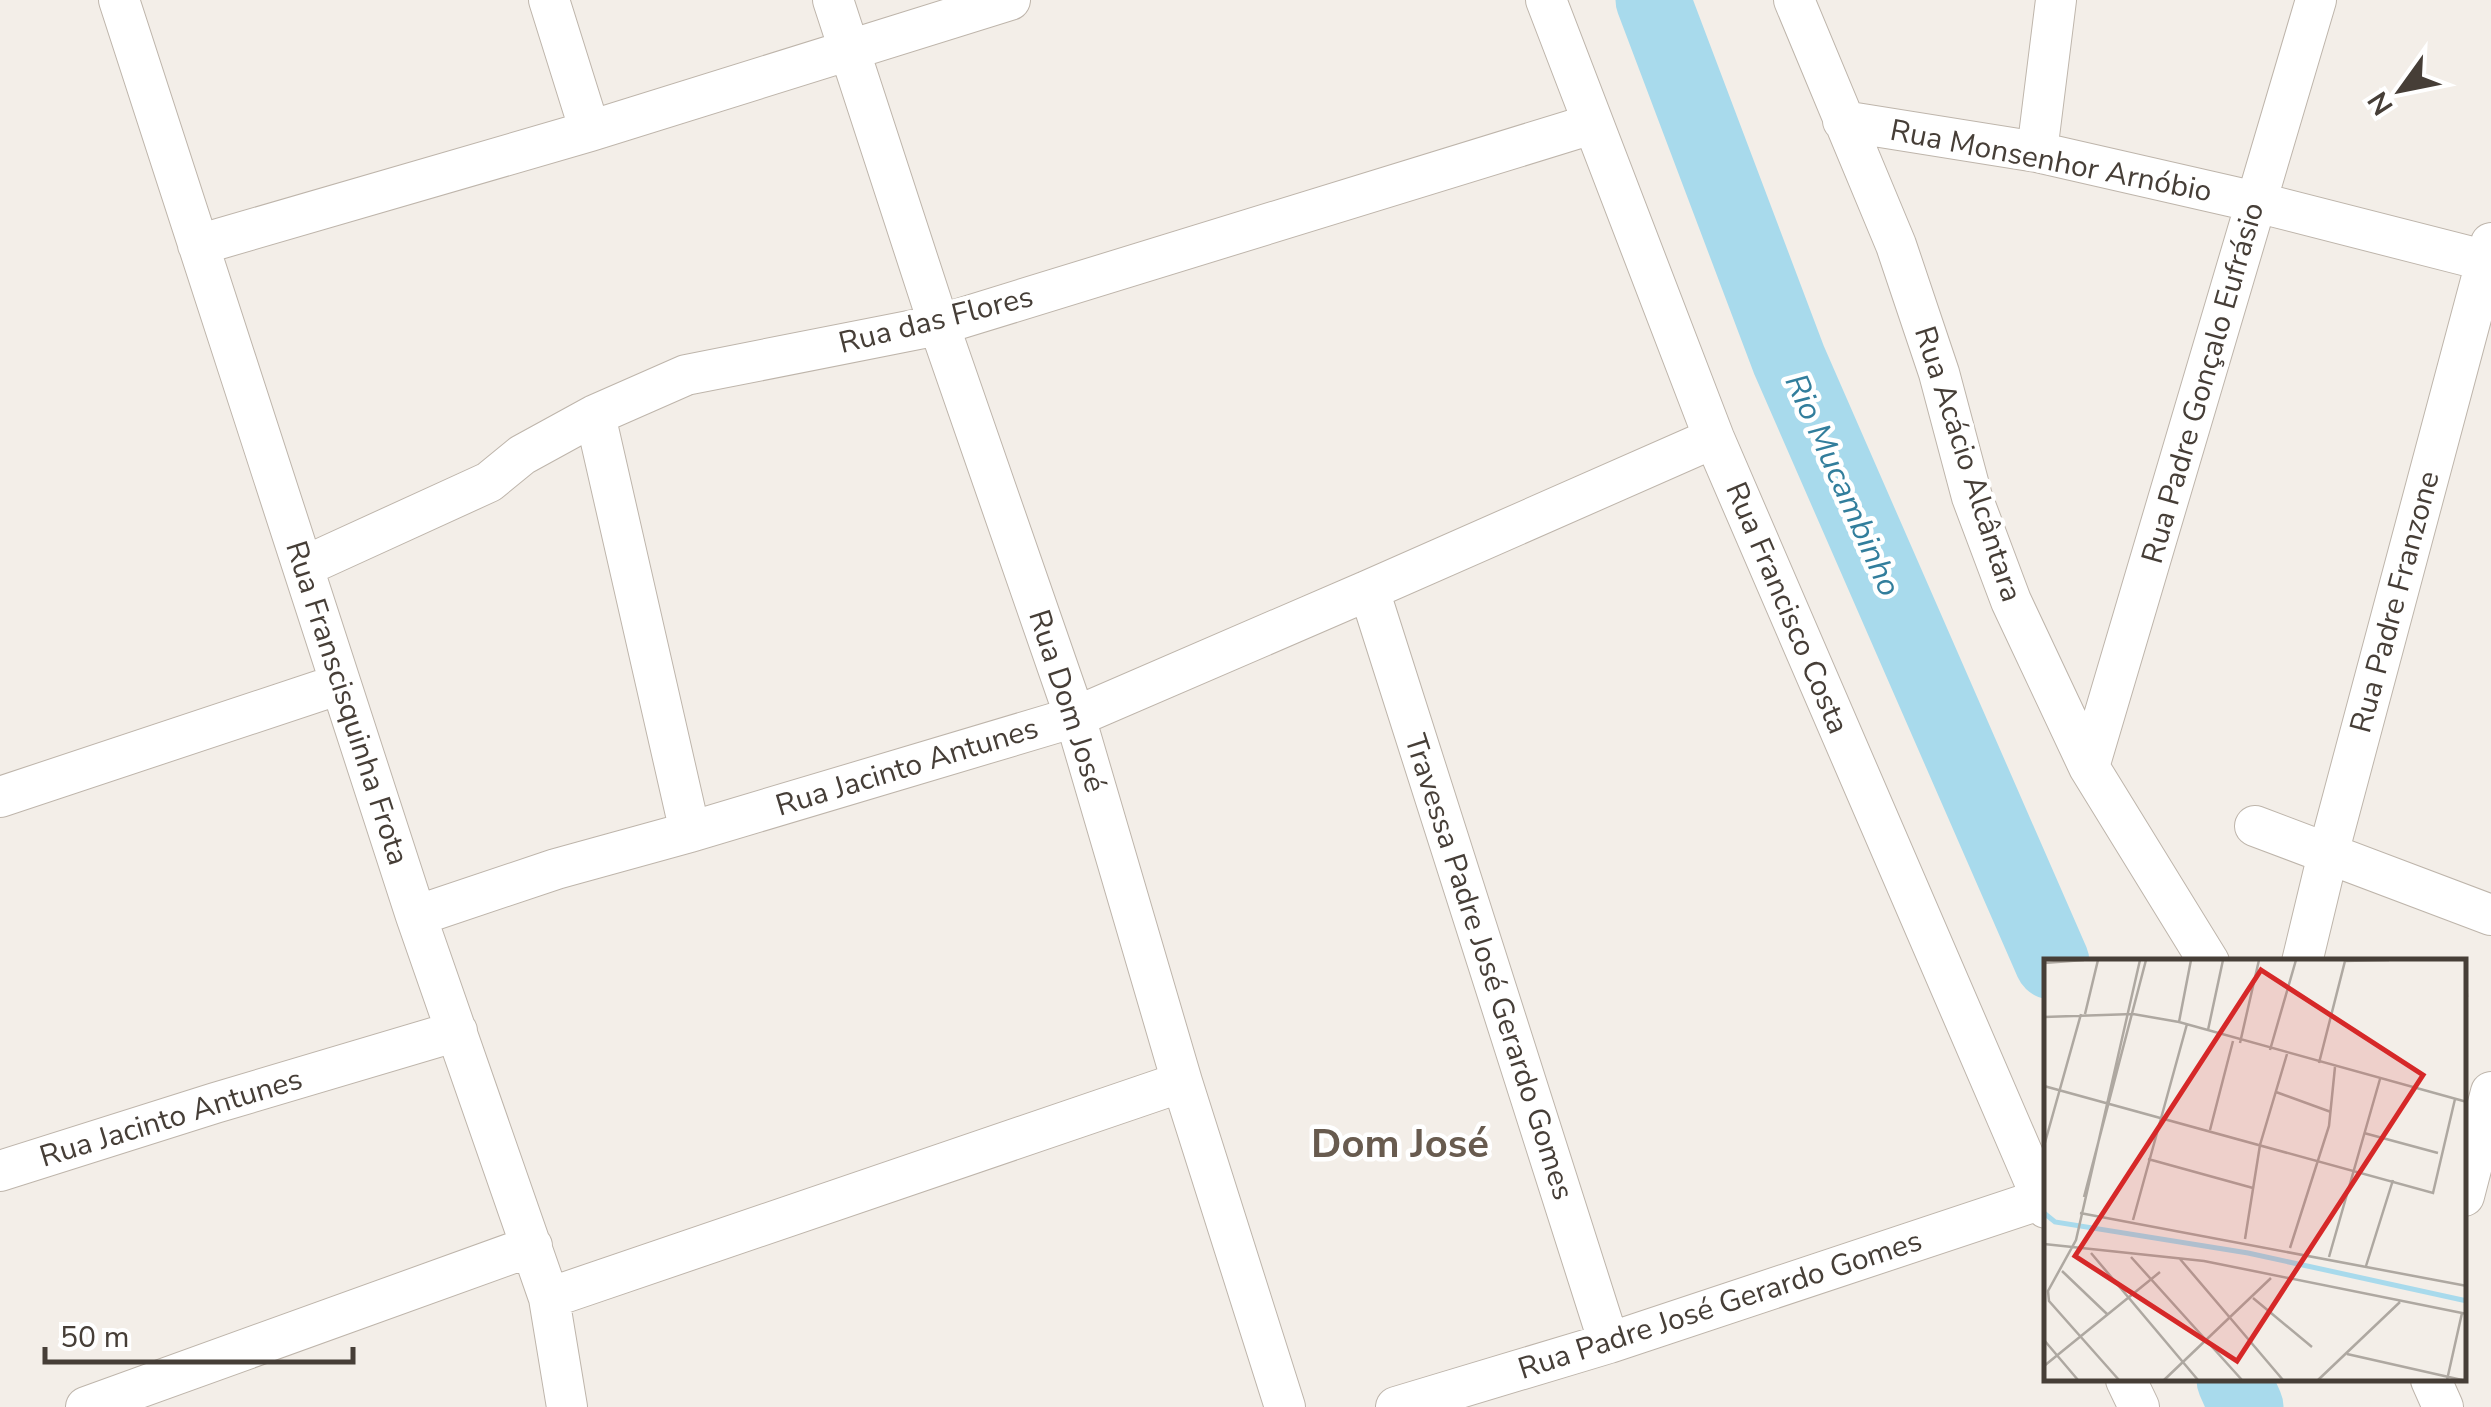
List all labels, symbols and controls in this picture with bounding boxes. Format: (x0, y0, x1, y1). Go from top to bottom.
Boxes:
north arrow (2351, 40, 2451, 140)
text: N (2359, 84, 2403, 122)
street label: Rua Monsenhor Arnóbio (1887, 110, 2215, 212)
street label: Rua Padre Gonçalo Eufrásio (2132, 198, 2274, 568)
street label: Rua das Flores (835, 276, 1037, 364)
street label: Rua Acácio Alcântara (1904, 321, 2032, 607)
water label: Rio Mucambinho (1775, 367, 1911, 603)
street label: Rua Padre Franzone (2340, 467, 2450, 737)
street label: Rua Francisco Costa (1715, 476, 1859, 740)
street label: Rua Franscisquinha Frota (275, 536, 419, 870)
street label: Rua Dom José (1018, 604, 1116, 798)
street label: Rua Jacinto Antunes (771, 708, 1043, 826)
street label: Travessa Padre José Gerardo Gomes (1394, 729, 1584, 1205)
inset map (2044, 959, 2466, 1382)
street label: Rua Jacinto Antunes (35, 1059, 307, 1177)
district label: Dom José (1311, 1117, 1489, 1171)
street label: Rua Padre José Gerardo Gomes (1513, 1220, 1927, 1390)
scale bar (45, 1302, 352, 1364)
text: 50 m (60, 1317, 129, 1358)

